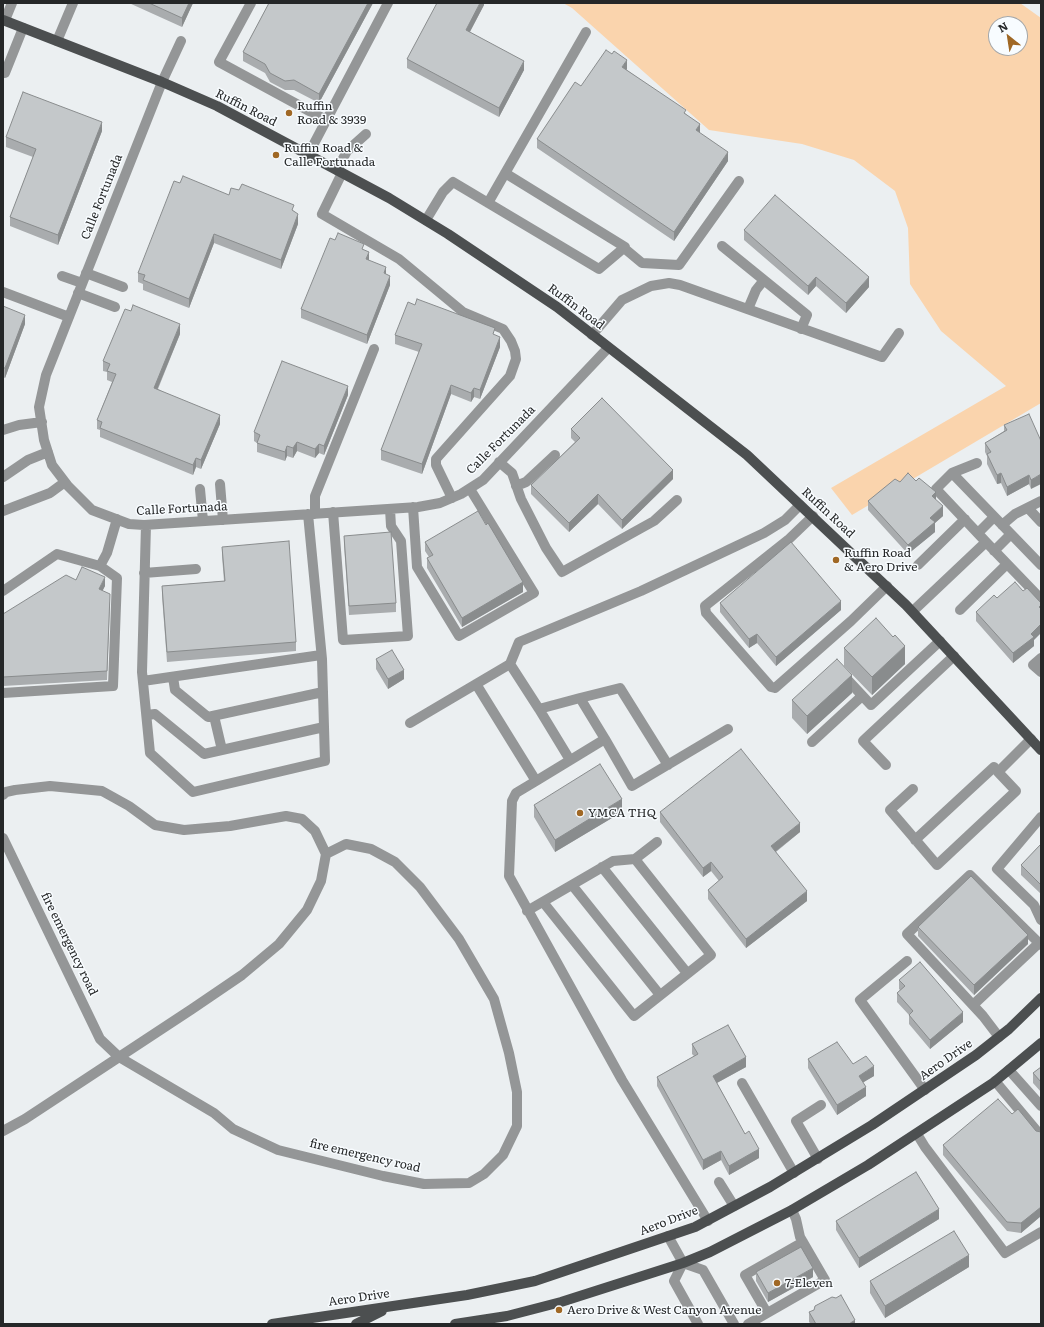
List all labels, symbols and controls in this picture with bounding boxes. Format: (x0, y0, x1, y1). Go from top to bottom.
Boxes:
north arrow (988, 16, 1028, 56)
text: N (994, 17, 1010, 36)
street label: Ruffin Road (213, 86, 279, 130)
place label: Ruffin Road & 3939 (297, 99, 366, 127)
marker: Ruffin Road & 3939 (284, 108, 294, 118)
place label: Ruffin Road & Calle Fortunada (284, 141, 375, 169)
marker: Ruffin Road & Calle Fortunada (271, 150, 281, 160)
street label: Calle Fortunada (78, 152, 126, 242)
street label: Ruffin Road (545, 281, 607, 333)
street label: Calle Fortunada (464, 403, 538, 477)
street label: Ruffin Road (799, 485, 857, 541)
street label: Calle Fortunada (136, 499, 228, 519)
place label: Ruffin Road & Aero Drive (844, 546, 917, 574)
marker: Ruffin Road & Aero Drive (831, 555, 841, 565)
place label: YMCA THQ (588, 806, 656, 820)
marker: YMCA THQ (575, 808, 585, 818)
street label: fire emergency road (38, 890, 100, 998)
street label: Aero Drive (917, 1036, 975, 1084)
street label: fire emergency road (308, 1136, 422, 1176)
street label: Aero Drive (638, 1203, 700, 1239)
place label: 7-Eleven (785, 1276, 833, 1290)
marker: 7-Eleven (772, 1278, 782, 1288)
street label: Aero Drive (328, 1287, 390, 1309)
place label: Aero Drive & West Canyon Avenue (567, 1303, 761, 1317)
marker: Aero Drive & West Canyon Avenue (554, 1305, 564, 1315)

